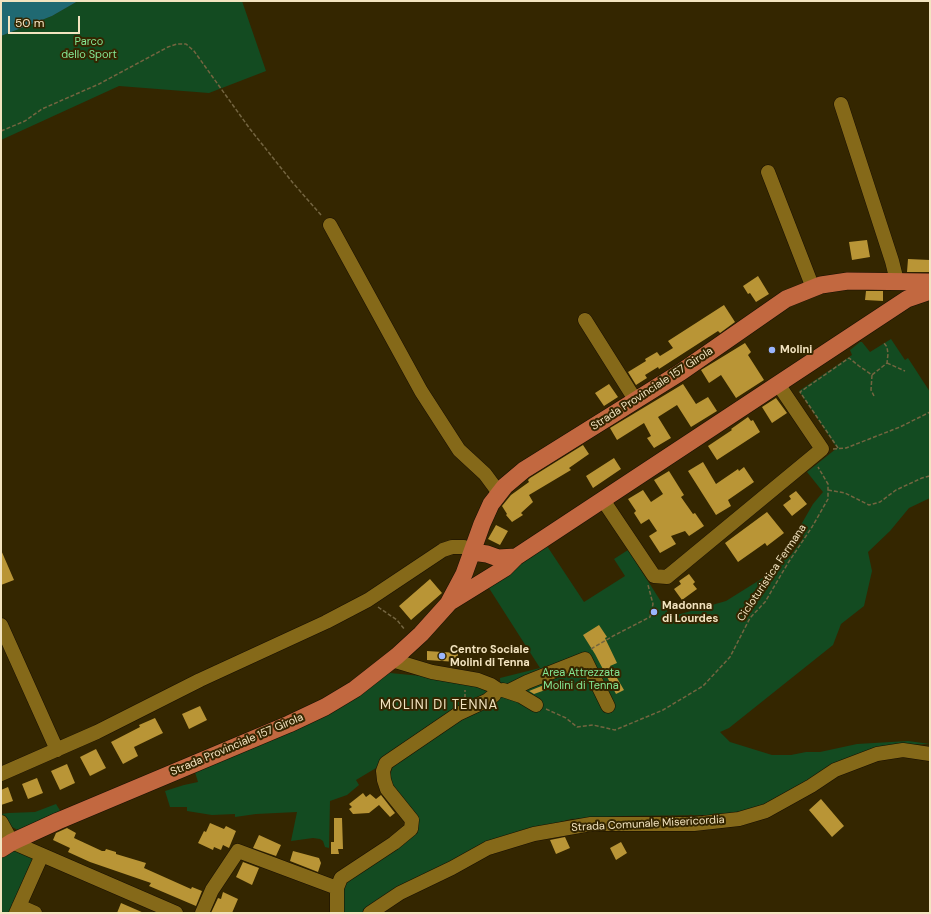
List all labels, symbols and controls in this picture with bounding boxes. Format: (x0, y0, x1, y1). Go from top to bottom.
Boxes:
scale bar (10, 8, 82, 34)
text: 50 m (15, 15, 44, 31)
park label: Parco dello Sport (61, 35, 117, 61)
place label: Molini (780, 343, 812, 357)
street label: Strada Provinciale 157 Girola (588, 345, 716, 433)
marker: Molini (767, 345, 777, 355)
street label: Cicloturistica Fermana (735, 522, 809, 624)
place label: Madonna di Lourdes (662, 599, 718, 625)
marker: Madonna di Lourdes (649, 607, 659, 617)
place label: Centro Sociale Molini di Tenna (450, 643, 530, 669)
marker: Centro Sociale Molini di Tenna (437, 651, 447, 661)
park label: Area Attrezzata Molini di Tenna (542, 666, 620, 692)
district label: MOLINI DI TENNA (380, 698, 498, 714)
street label: Strada Provinciale 157 Girola (169, 711, 305, 779)
street label: Strada Comunale Misericordia (571, 813, 725, 835)

